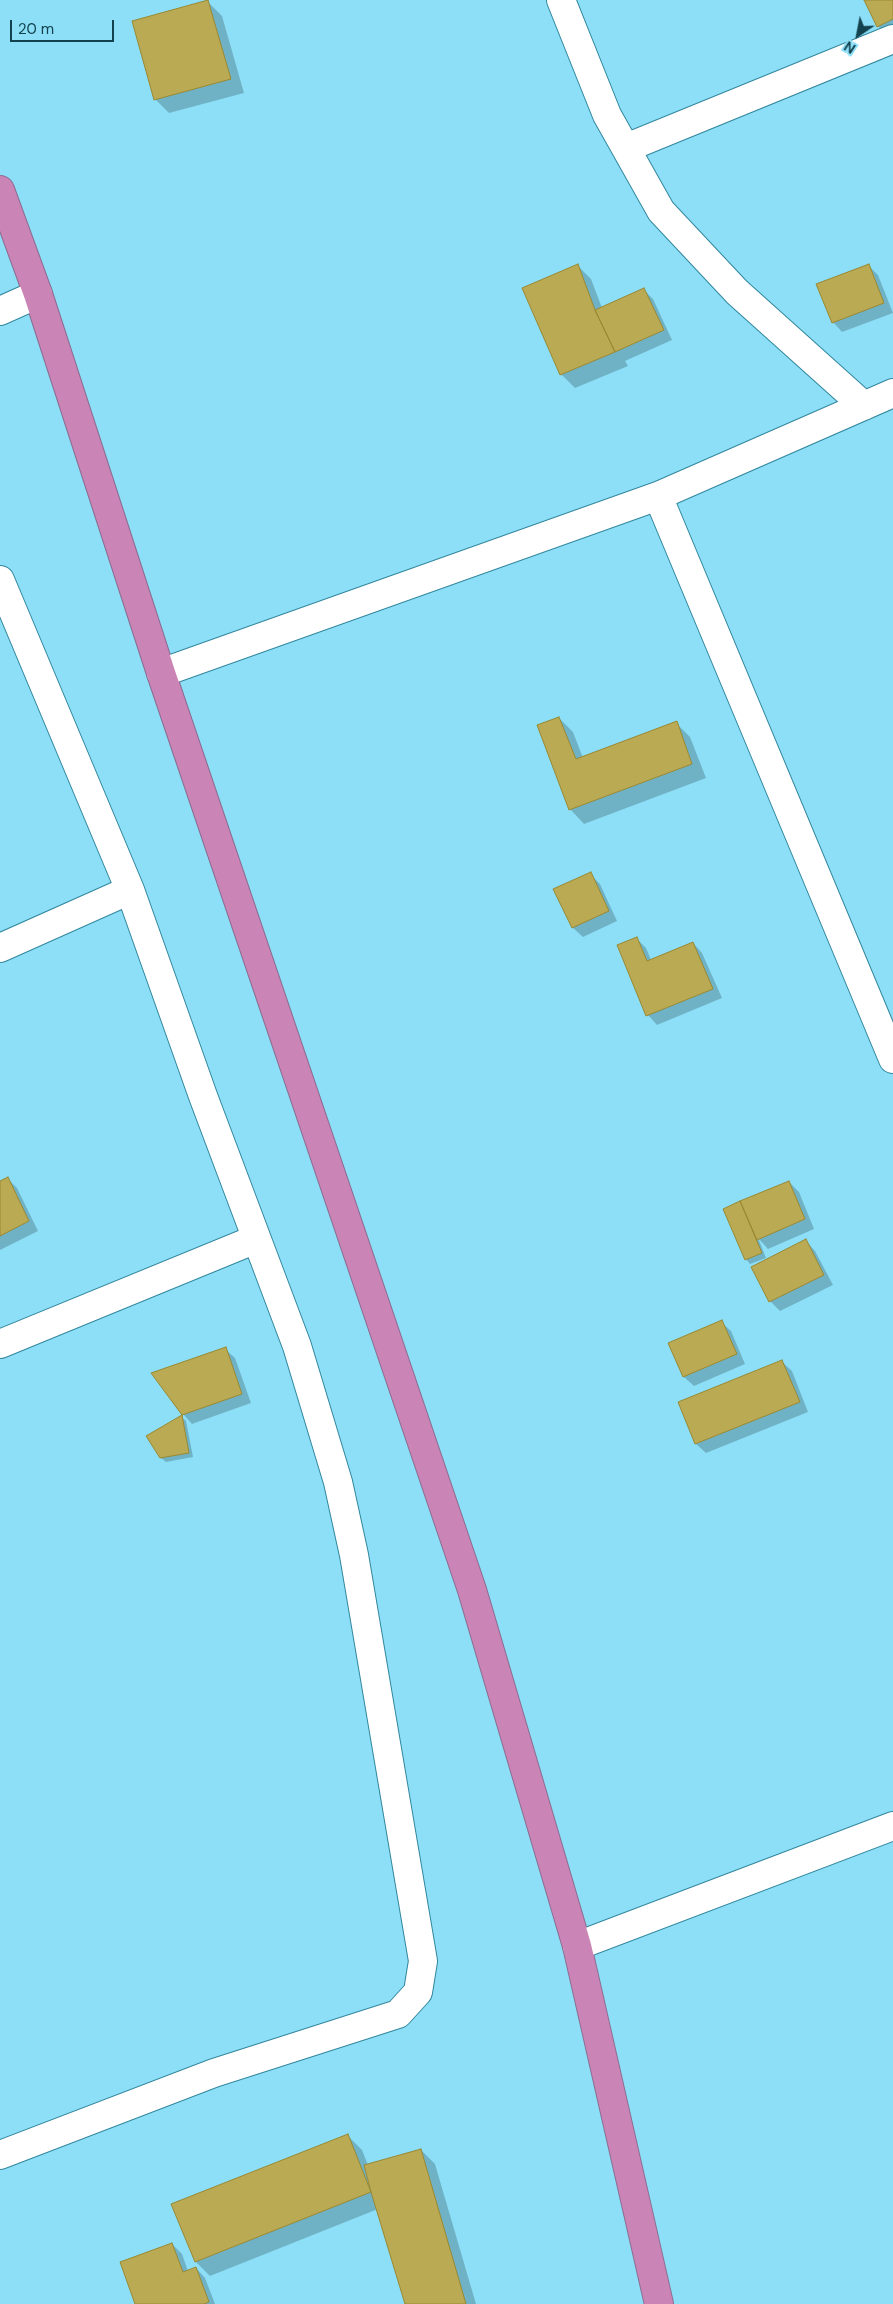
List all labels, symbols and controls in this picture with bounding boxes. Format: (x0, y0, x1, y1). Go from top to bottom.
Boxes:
scale bar (12, 10, 116, 42)
north arrow (833, 10, 883, 60)
text: 20 m (18, 19, 54, 39)
text: N (841, 37, 859, 58)

